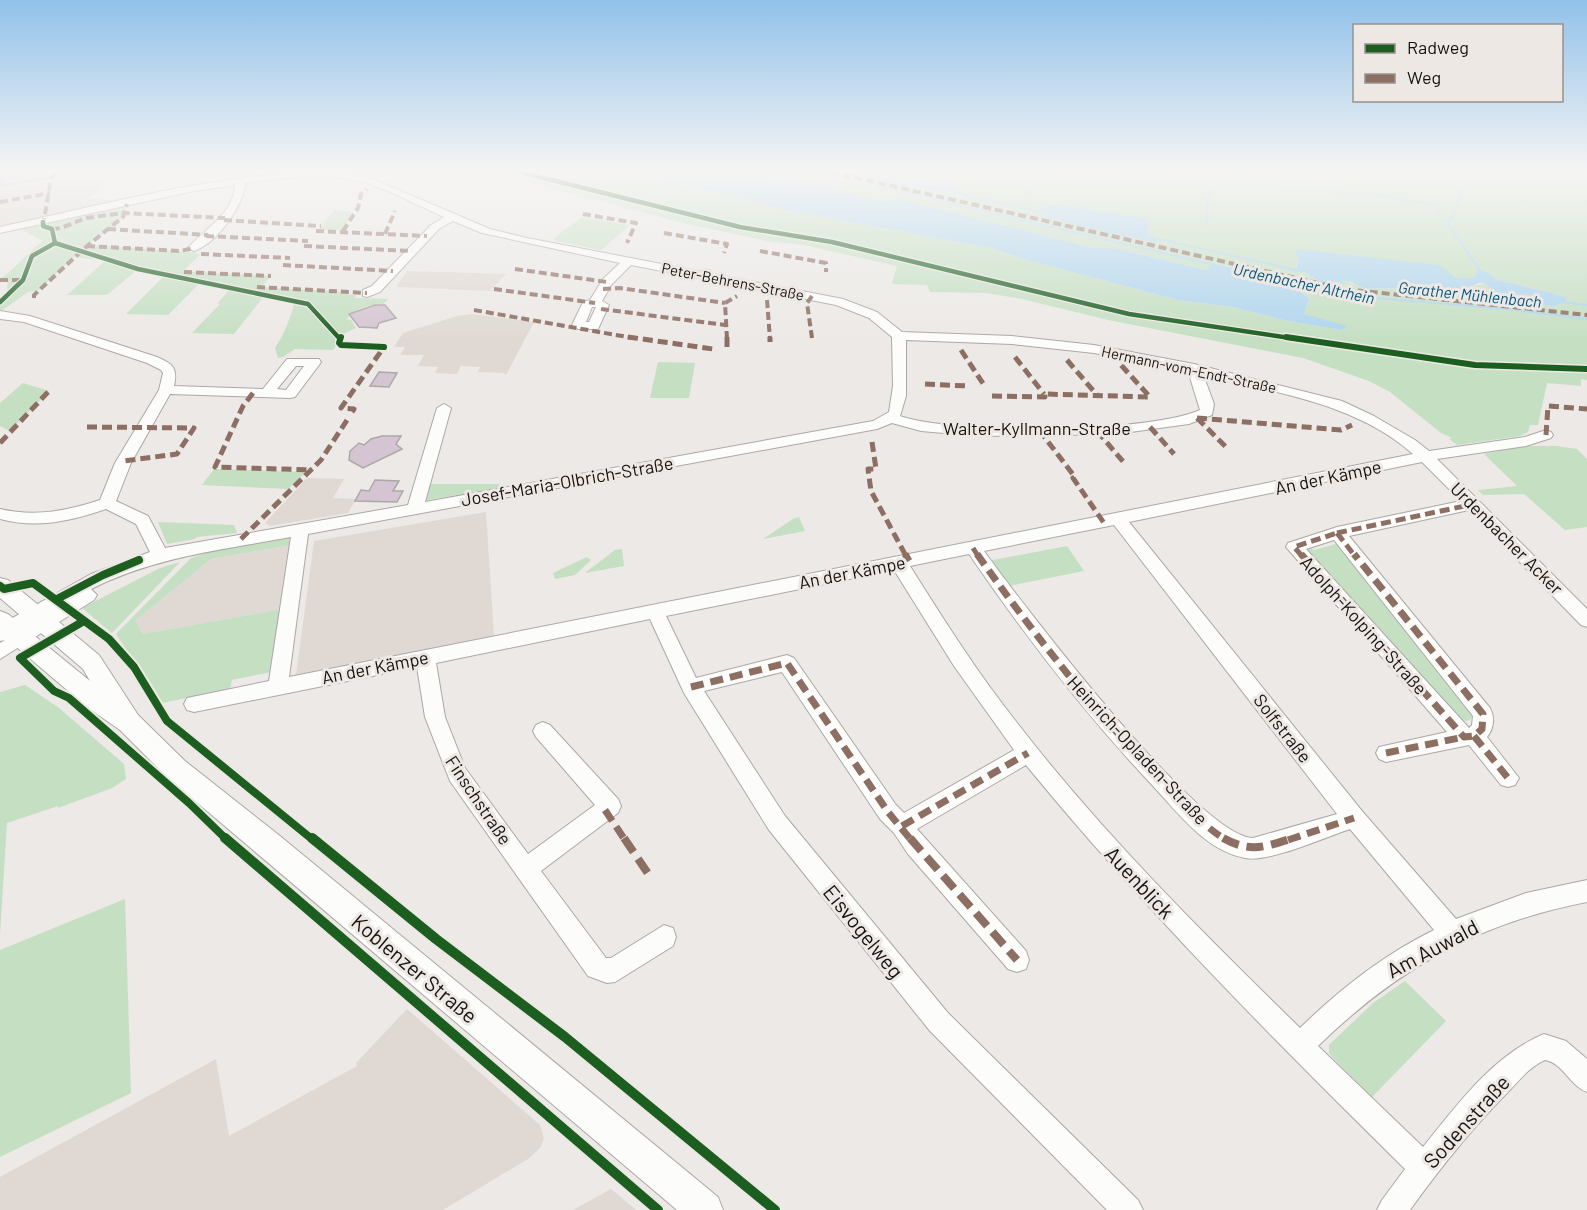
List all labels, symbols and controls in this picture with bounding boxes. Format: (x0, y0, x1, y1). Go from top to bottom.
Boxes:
legend (1353, 24, 1563, 102)
text: Radweg (1407, 36, 1469, 58)
text: Weg (1407, 66, 1441, 88)
street label: Peter-Behrens-Straße (660, 258, 806, 304)
water label: Urdenbacher Altrhein (1232, 259, 1376, 307)
water label: Garather Mühlenbach (1397, 277, 1543, 311)
street label: Hermann-vom-Endt-Straße (1100, 342, 1278, 396)
street label: Walter-Kyllmann-Straße (943, 417, 1131, 439)
street label: Josef-Maria-Olbrich-Straße (459, 451, 675, 511)
street label: An der Kämpe (1273, 455, 1383, 499)
street label: Urdenbacher Acker (1446, 477, 1568, 599)
street label: An der Kämpe (797, 551, 907, 593)
street label: Adolph-Kolping-Straße (1296, 551, 1432, 699)
street label: An der Kämpe (320, 646, 430, 688)
street label: Heinrich-Opladen-Straße (1063, 671, 1213, 829)
street label: Solfstraße (1249, 689, 1317, 767)
street label: Finschstraße (441, 751, 517, 849)
street label: Auenblick (1100, 841, 1180, 923)
street label: Eisvogelweg (819, 879, 909, 983)
street label: Koblenzer Straße (347, 908, 483, 1028)
street label: Am Auwald (1382, 913, 1482, 983)
street label: Sodenstraße (1418, 1069, 1514, 1173)

